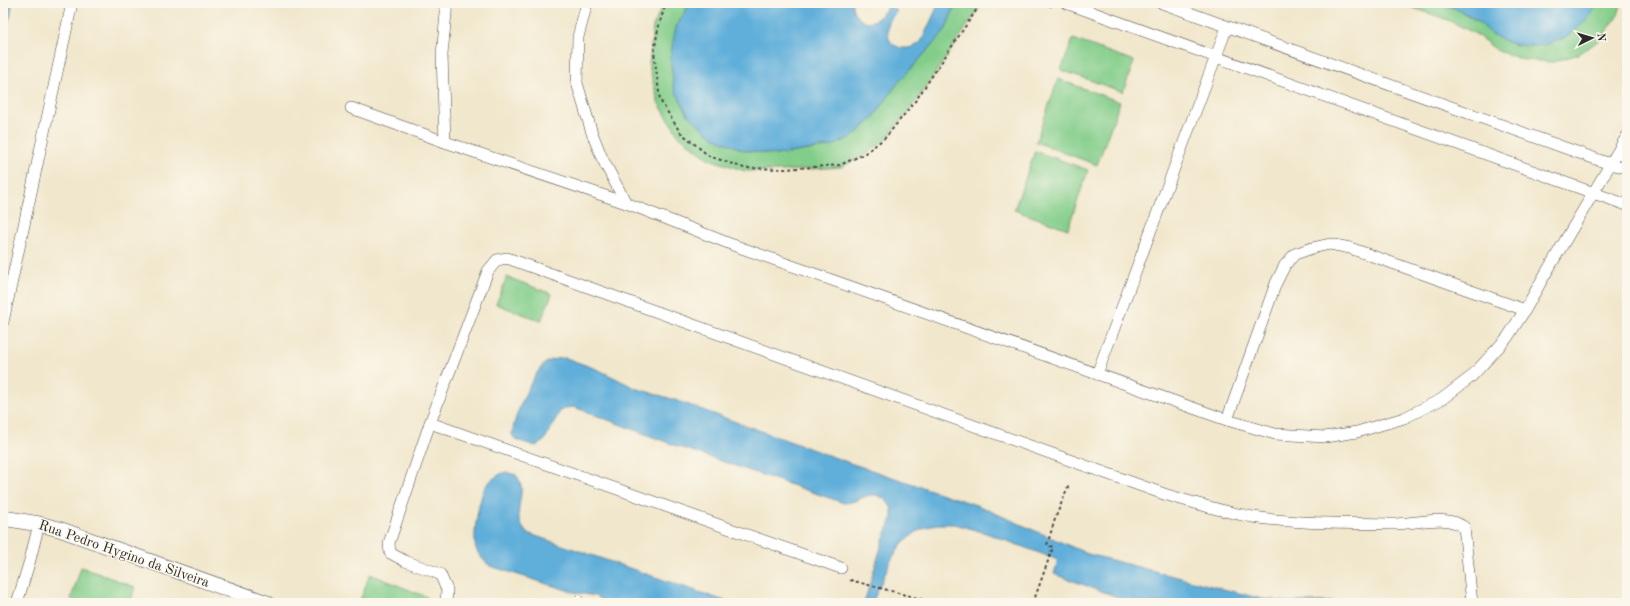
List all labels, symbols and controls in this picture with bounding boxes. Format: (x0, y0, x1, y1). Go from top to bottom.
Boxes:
north arrow (1572, 18, 1612, 58)
text: N (1595, 33, 1606, 43)
street label: Rua Pedro Hygino da Silveira (37, 518, 211, 590)

